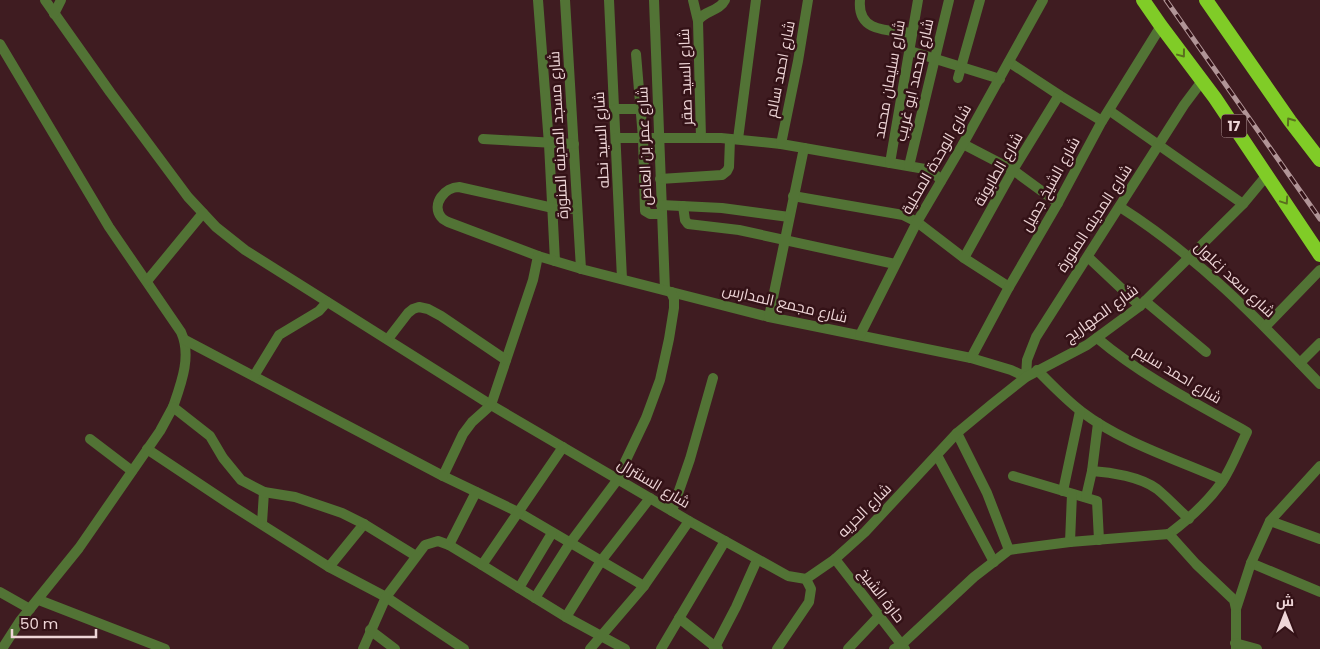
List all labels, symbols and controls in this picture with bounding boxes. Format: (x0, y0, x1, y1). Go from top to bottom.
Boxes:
street label: شارع محمد ابو غريب (890, 17, 939, 144)
street label: شارع سليمان محمد (868, 18, 911, 140)
street label: شارع احمد سالم (760, 19, 801, 120)
street label: شارع السيد صقر (673, 28, 698, 127)
one-way arrow (1176, 48, 1184, 57)
street label: شارع مسجد المدينه المنورة (543, 50, 574, 220)
street label: شارع عمر بن العاص (631, 86, 658, 206)
street label: شارع السيد نحله (588, 91, 615, 189)
street label: شارع الوحدة المحلية (896, 100, 977, 218)
road number: 17 (1222, 114, 1246, 138)
one-way arrow (1288, 118, 1296, 127)
street label: شارع الطابونة (968, 128, 1029, 210)
street label: شارع الشيخ جميل (1015, 133, 1086, 236)
street label: شارع المدينه المنورة (1051, 160, 1138, 276)
one-way arrow (1278, 196, 1288, 205)
street label: شارع سعد زغلول (1189, 236, 1280, 323)
street label: شارع مجمع المدارس (720, 278, 850, 329)
street label: شارع الصهاريج (1060, 279, 1143, 348)
street label: شارع احمد سليم (1130, 340, 1226, 409)
street label: شارع السنترال (613, 453, 694, 514)
street label: شارع الحريه (832, 478, 896, 542)
street label: حارة الشيخ (853, 563, 910, 627)
north arrow (1260, 589, 1310, 639)
text: ش (1276, 591, 1294, 611)
scale bar (12, 606, 96, 638)
text: 50 m (20, 613, 58, 634)

